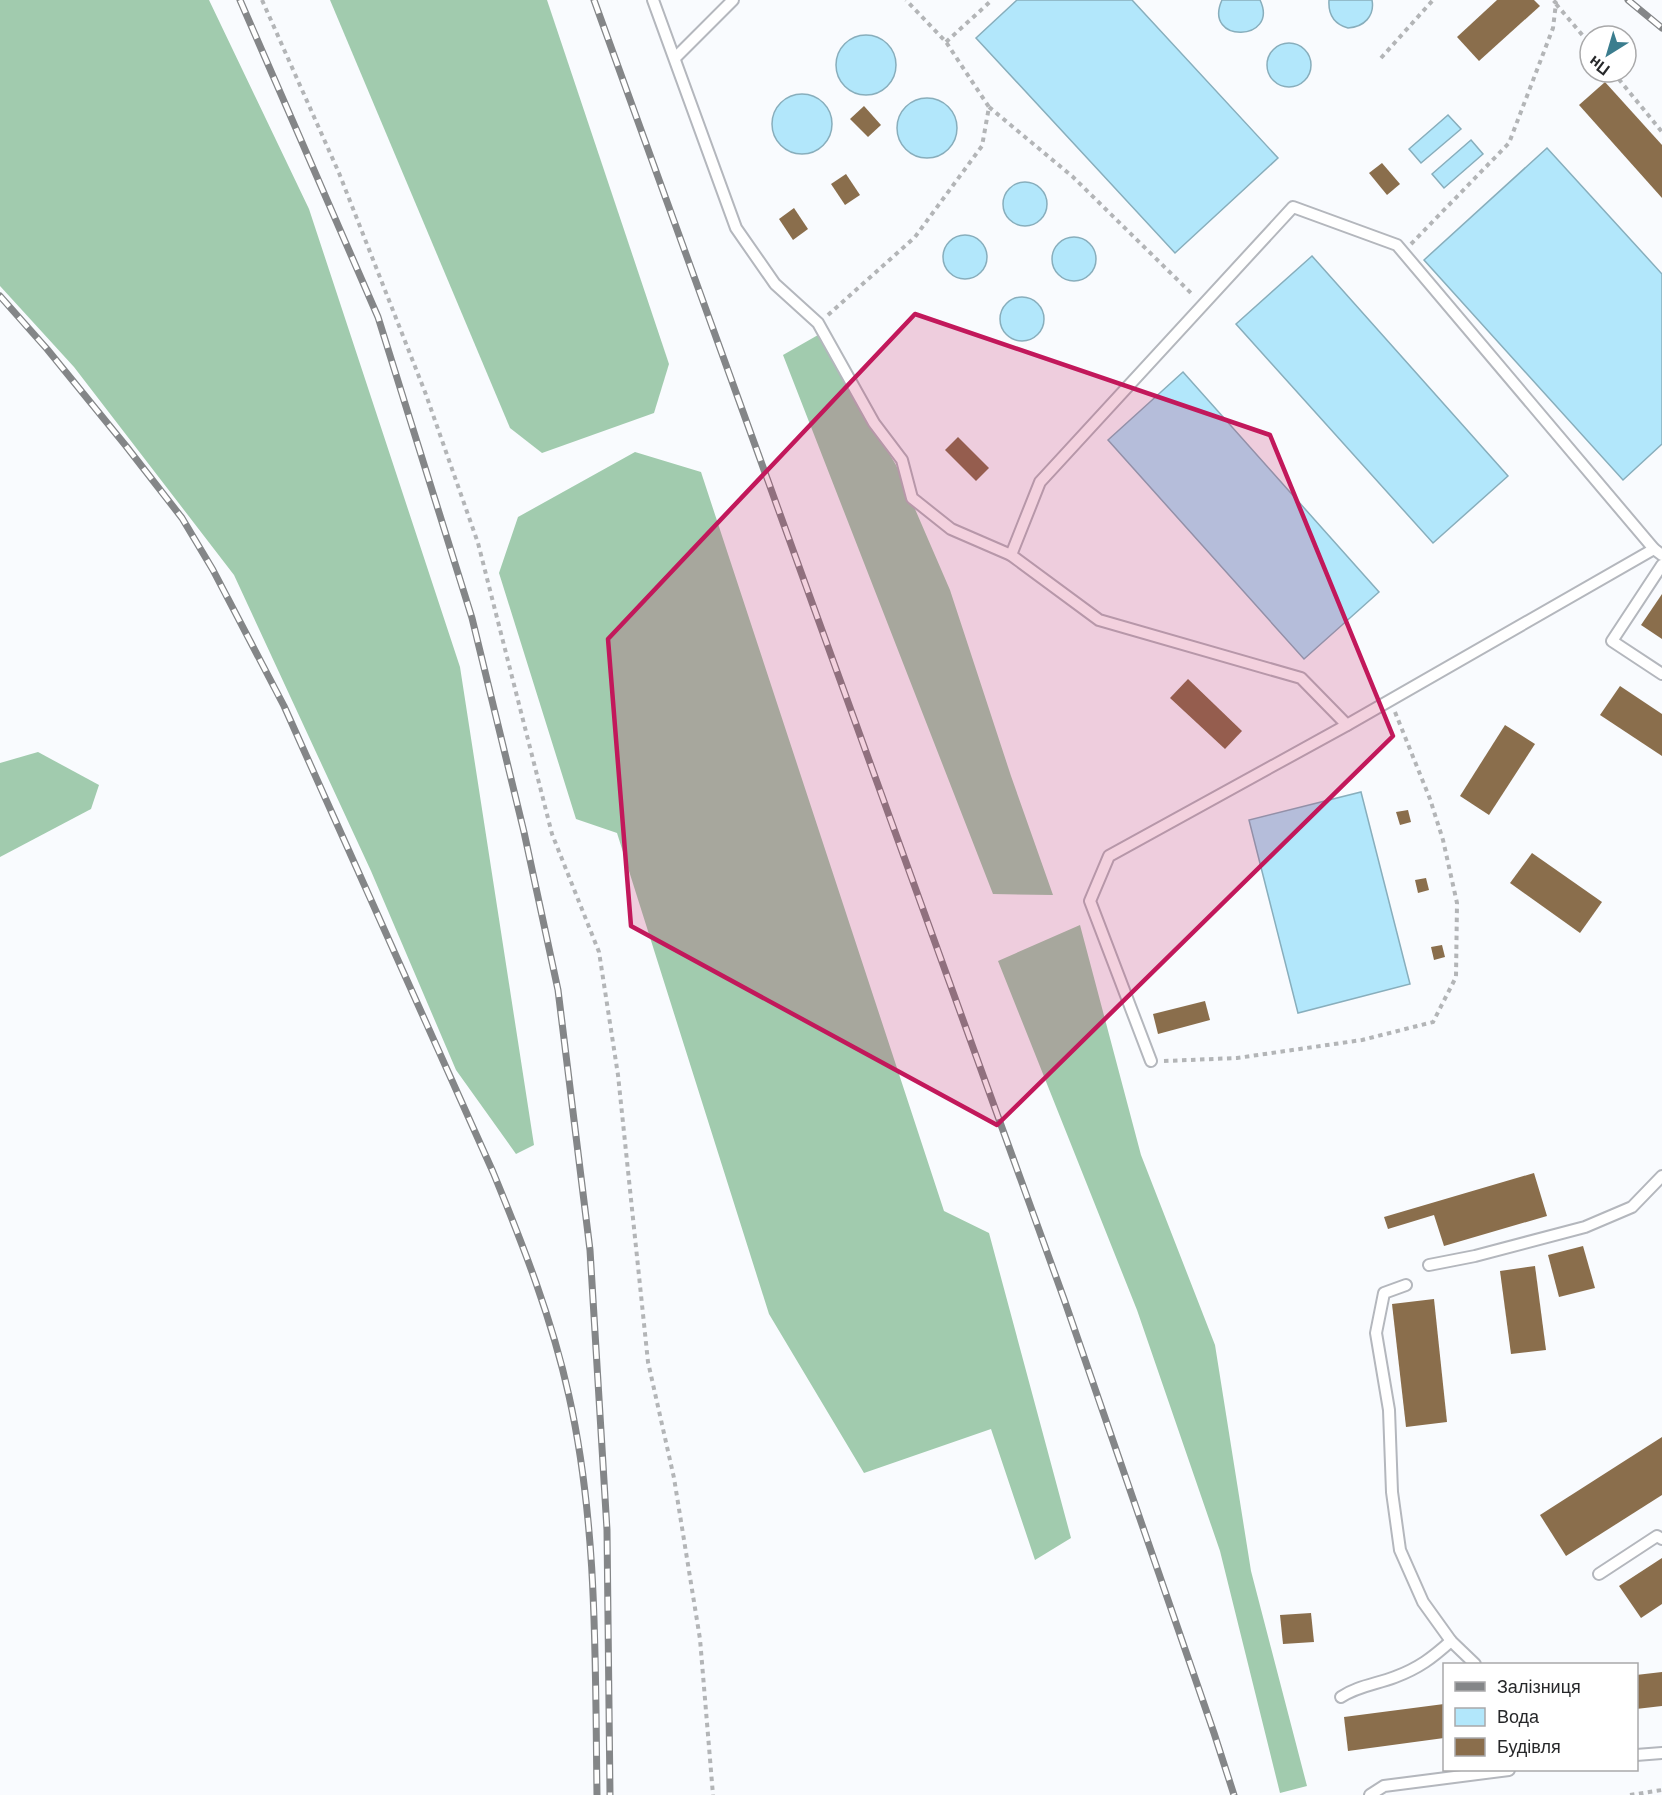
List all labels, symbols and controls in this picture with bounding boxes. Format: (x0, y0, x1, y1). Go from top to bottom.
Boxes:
north arrow (1578, 24, 1638, 84)
text: Пн (1586, 52, 1613, 79)
legend (1443, 1663, 1638, 1771)
text: Залізниця (1497, 1677, 1581, 1697)
text: Вода (1497, 1707, 1540, 1727)
text: Будівля (1497, 1737, 1561, 1757)

